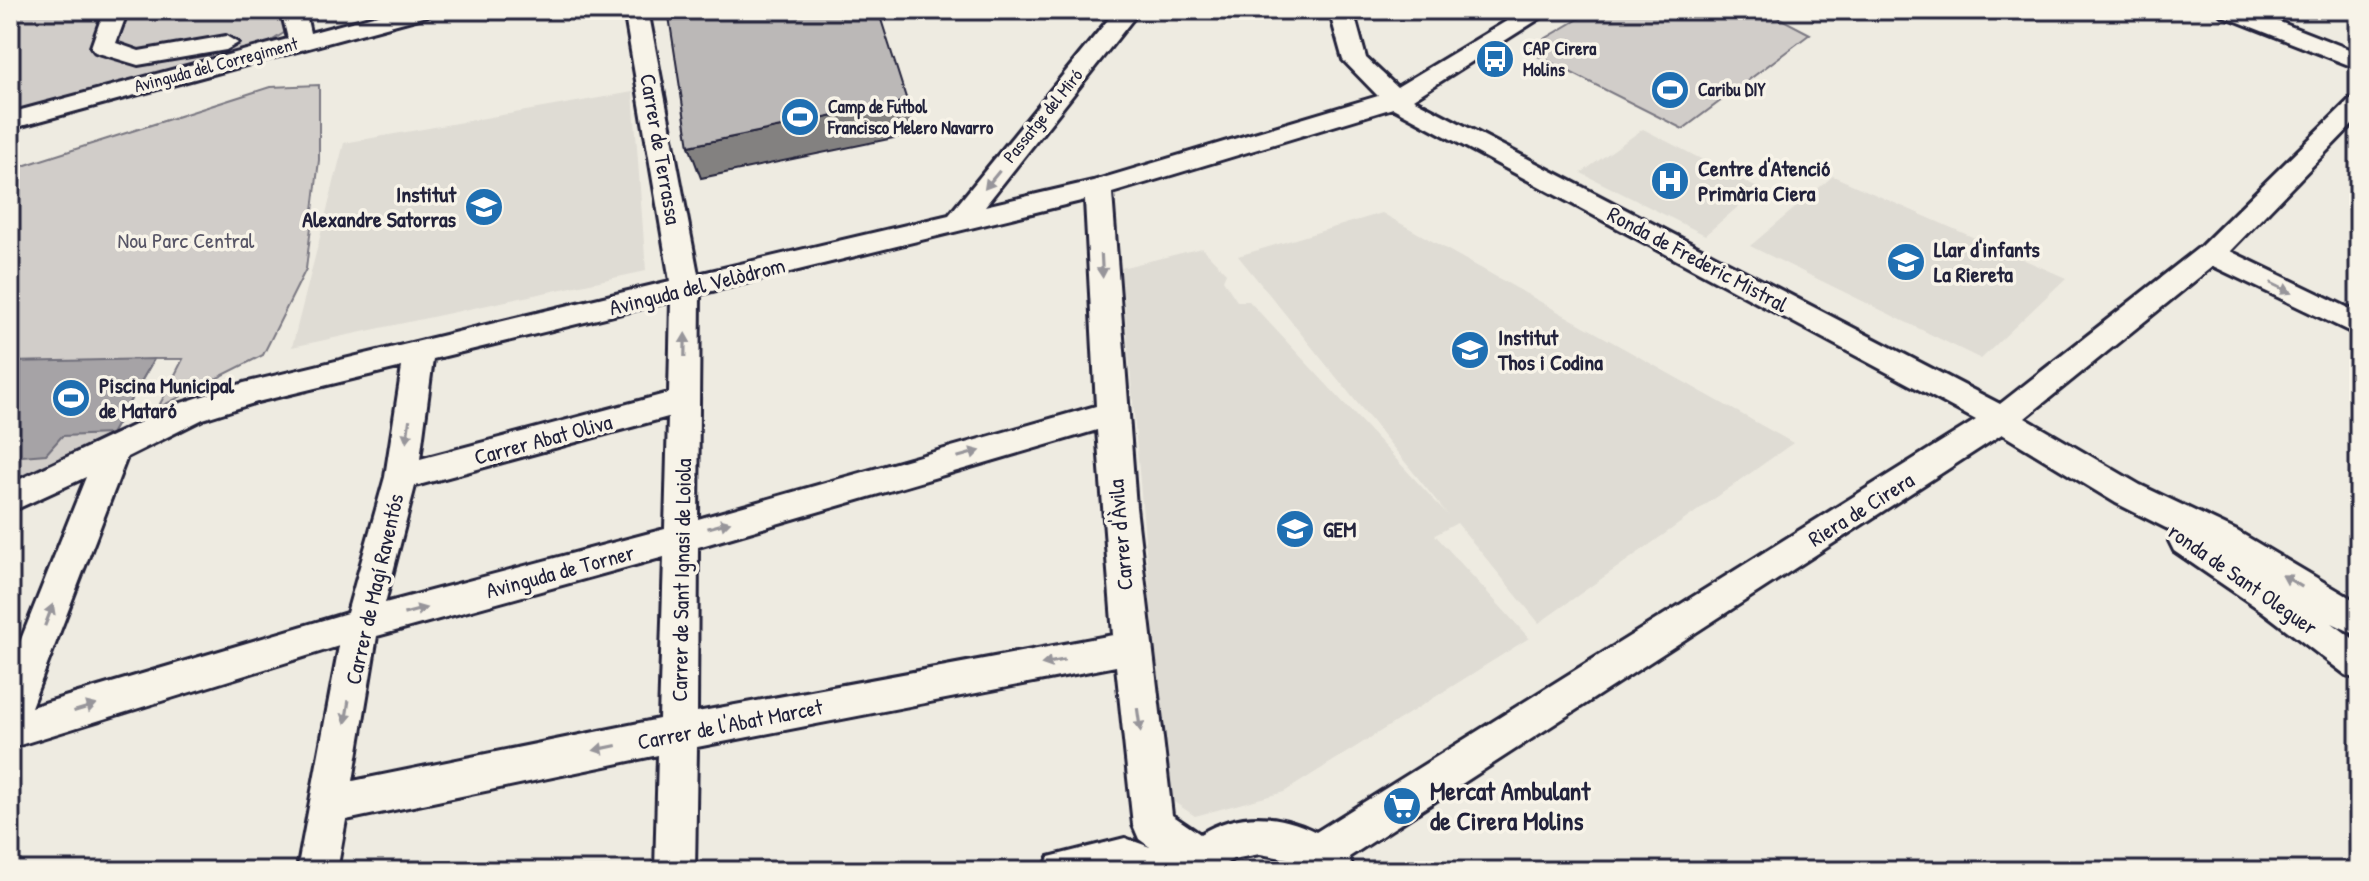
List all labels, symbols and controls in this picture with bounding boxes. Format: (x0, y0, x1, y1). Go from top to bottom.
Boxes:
street label: Avinguda del Corregiment (131, 30, 301, 98)
place label: CAP Cirera Molins (1523, 36, 1597, 82)
bus stop icon: CAP Cirera Molins (1474, 38, 1516, 80)
street label: Passatge del Miró (997, 63, 1088, 168)
sports icon: Caribu DIY (1649, 69, 1691, 111)
street label: Carrer de Terrassa (633, 71, 689, 227)
place label: Caribu DIY (1698, 77, 1766, 102)
place label: Camp de Futbol Francisco Melero Navarro (827, 94, 994, 140)
sports icon: Camp de Futbol Francisco Melero Navarro (779, 96, 821, 138)
place label: Centre d'Atenció Primària Ciera (1698, 153, 1830, 208)
hospital icon: Centre d'Atenció Primària Ciera (1649, 160, 1691, 202)
one-way arrow (984, 170, 1000, 190)
place label: Institut Alexandre Satorras (302, 179, 457, 234)
school or university icon: Institut Alexandre Satorras (463, 186, 505, 228)
street label: Ronda de Frederic Mistral (1603, 199, 1794, 319)
park label: Nou Parc Central (118, 225, 255, 255)
place label: Llar d'infants La Riereta (1934, 234, 2040, 289)
school or university icon: Llar d'infants La Riereta (1885, 241, 1927, 283)
street label: Avinguda del Velòdrom (606, 250, 788, 322)
one-way arrow (1096, 254, 1109, 279)
one-way arrow (2269, 281, 2292, 295)
place label: Institut Thos i Codina (1497, 322, 1603, 377)
school or university icon: Institut Thos i Codina (1449, 329, 1491, 371)
one-way arrow (679, 332, 691, 357)
place label: Piscina Municipal de Mataró (99, 370, 235, 425)
sports icon: Piscina Municipal de Mataró (50, 377, 92, 419)
street label: Carrer Abat Oliva (471, 406, 616, 472)
one-way arrow (401, 419, 414, 444)
one-way arrow (957, 447, 981, 460)
street label: Carrer de Sant Ignasi de Loiola (664, 458, 698, 702)
street label: Riera de Cirera (1802, 464, 1920, 553)
street label: Carrer d'Àvila (1100, 478, 1140, 592)
street label: Carrer de Magí Raventós (337, 491, 411, 687)
school or university icon: GEM (1274, 508, 1316, 550)
place label: GEM (1323, 514, 1356, 544)
street label: ronda de Sant Oleguer (2162, 516, 2324, 642)
one-way arrow (707, 518, 731, 531)
street label: Avinguda de Torner (482, 537, 638, 605)
one-way arrow (2281, 574, 2303, 588)
one-way arrow (42, 603, 55, 627)
one-way arrow (403, 604, 427, 617)
one-way arrow (1040, 657, 1065, 669)
street label: Carrer de l'Abat Marcet (635, 691, 825, 757)
one-way arrow (340, 700, 352, 725)
one-way arrow (73, 701, 97, 714)
one-way arrow (1133, 708, 1146, 733)
one-way arrow (593, 742, 618, 755)
place label: Mercat Ambulant de Cirera Molins (1430, 773, 1591, 838)
supermarket icon: Mercat Ambulant de Cirera Molins (1381, 785, 1423, 827)

